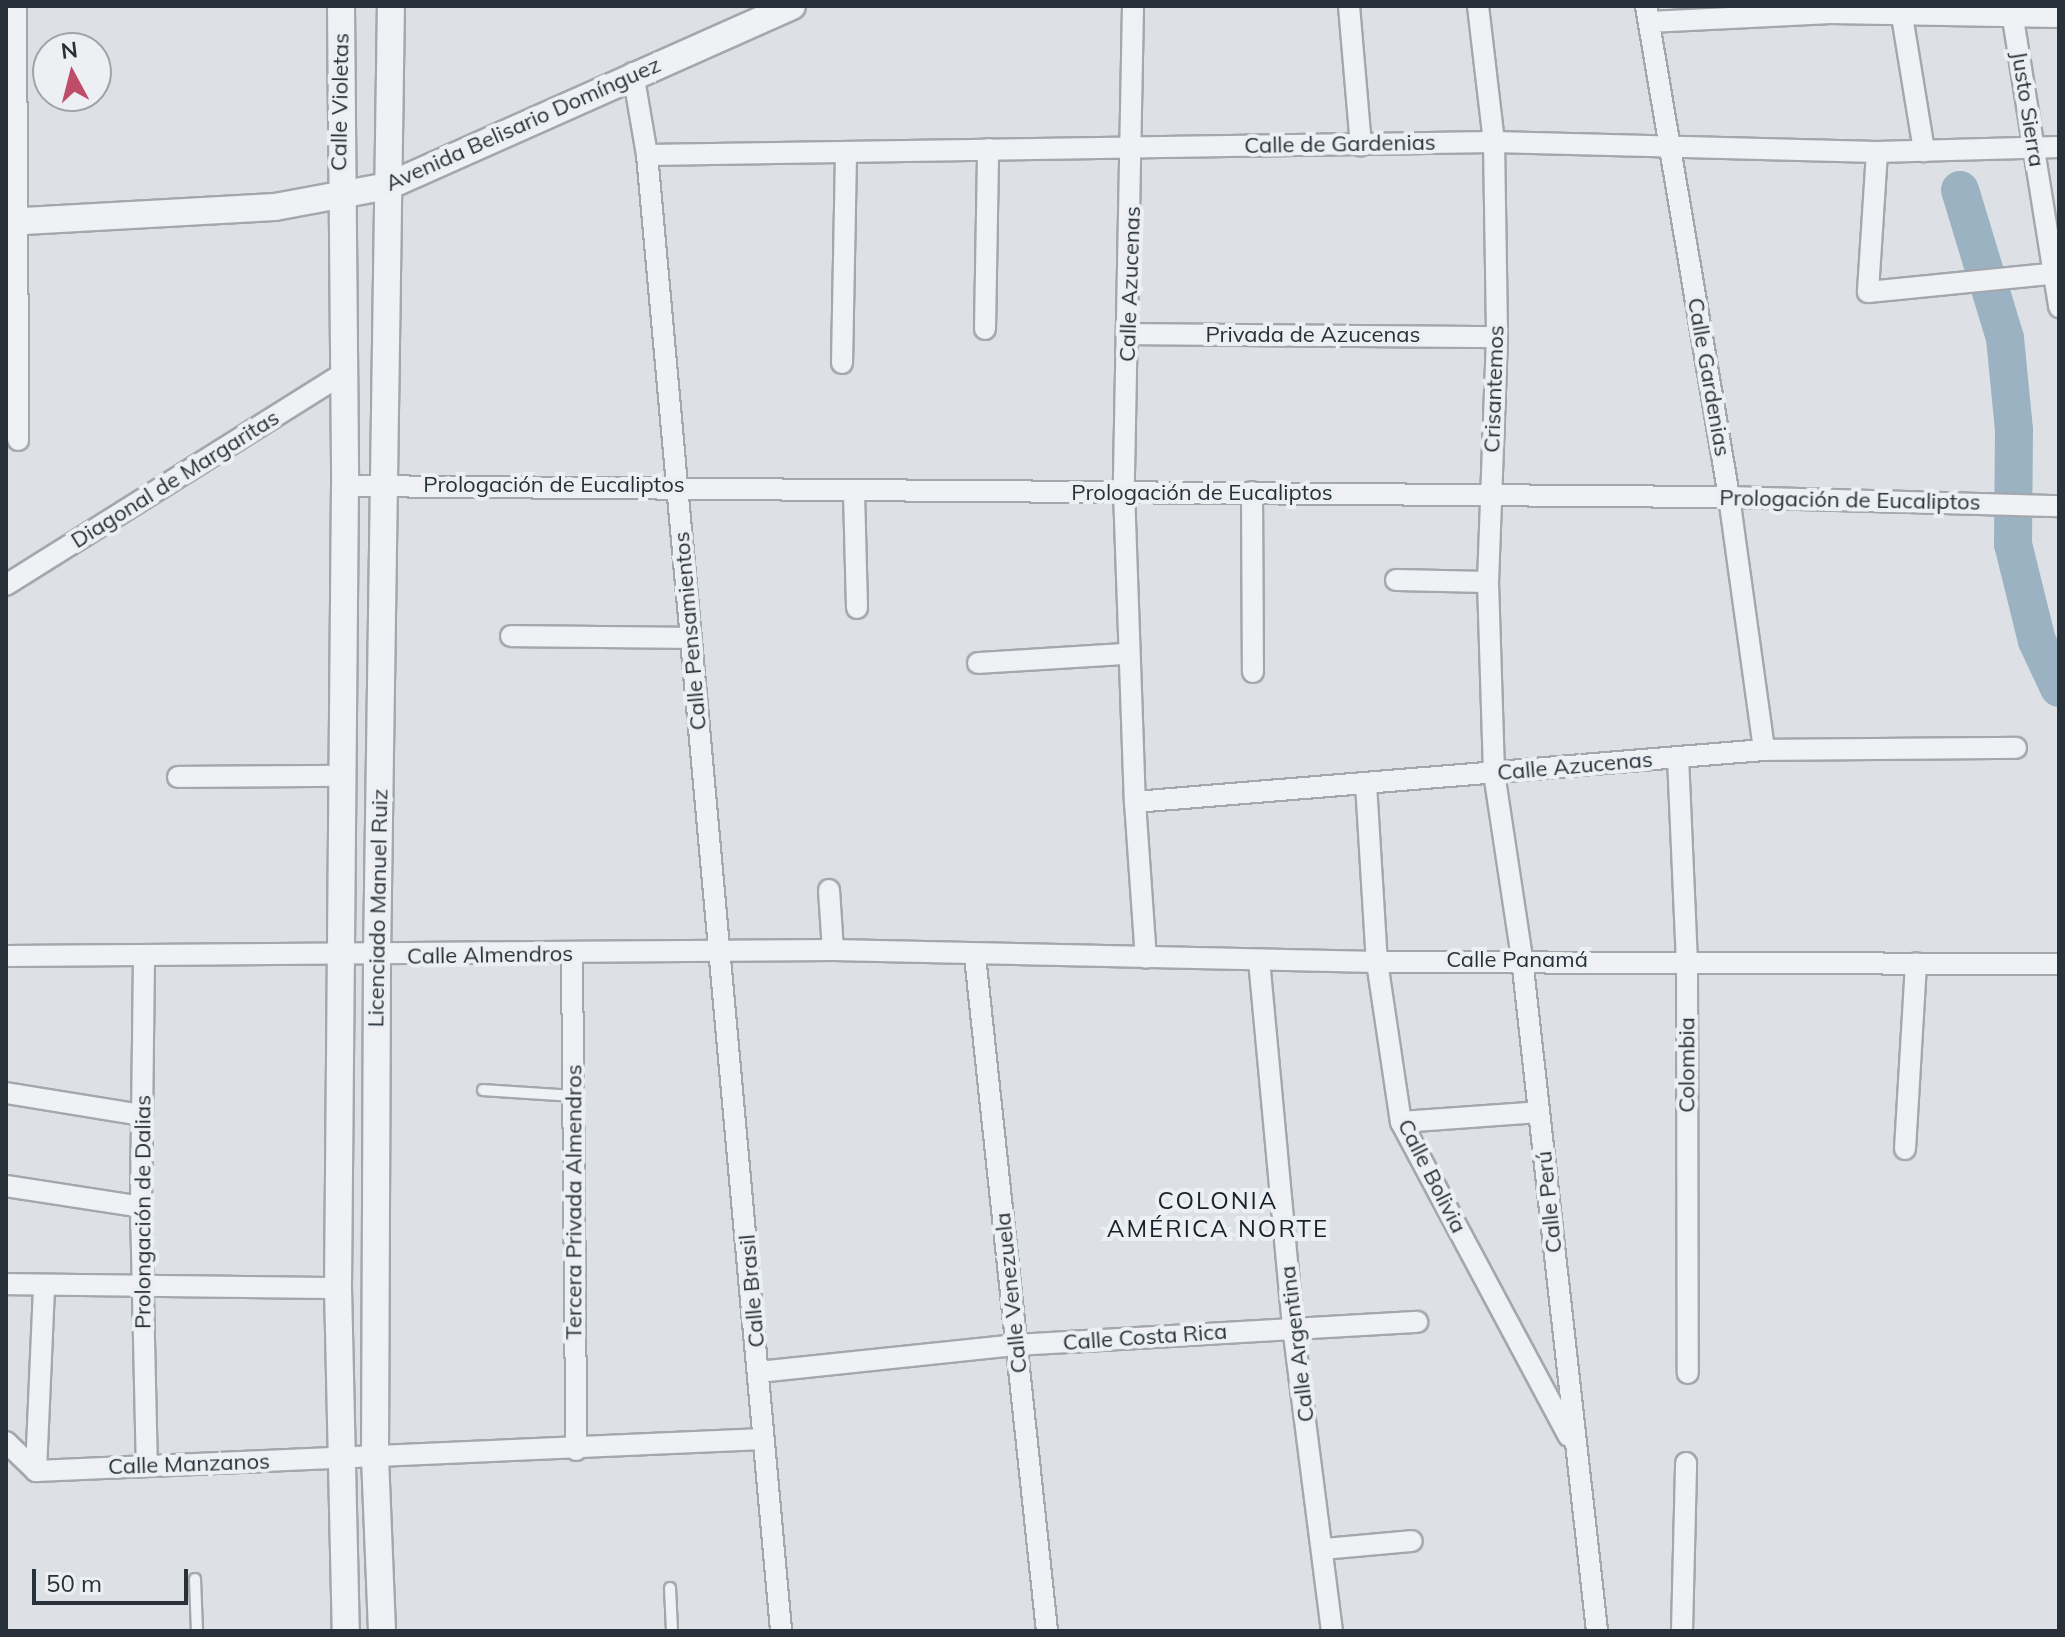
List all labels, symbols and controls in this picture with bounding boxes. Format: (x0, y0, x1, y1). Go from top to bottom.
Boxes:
north arrow (32, 32, 112, 112)
street label: Calle Violetas (326, 33, 354, 171)
text: N (59, 35, 79, 65)
street label: Justo Sierra (2006, 49, 2050, 169)
street label: Avenida Belisario Domínguez (381, 51, 665, 197)
street label: Calle de Gardenias (1244, 129, 1436, 159)
street label: Calle Azucenas (1114, 206, 1146, 362)
street label: Calle Gardenias (1682, 296, 1736, 458)
street label: Privada de Azucenas (1206, 322, 1420, 348)
street label: Crisantemos (1479, 325, 1509, 453)
street label: Diagonal de Margaritas (66, 404, 284, 554)
street label: Prologación de Eucaliptos (423, 472, 685, 498)
street label: Prologación de Eucaliptos (1071, 480, 1333, 506)
street label: Prologación de Eucaliptos (1719, 485, 1981, 515)
street label: Calle Pensamientos (668, 531, 712, 731)
street label: Calle Azucenas (1496, 746, 1654, 786)
street label: Licenciado Manuel Ruiz (363, 788, 393, 1028)
street label: Calle Almendros (407, 940, 573, 970)
street label: Calle Panamá (1446, 947, 1588, 973)
street label: Colombia (1674, 1017, 1700, 1113)
street label: Tercera Privada Almendros (561, 1064, 587, 1340)
street label: Prolongación de Dalias (130, 1095, 156, 1329)
street label: Calle Bolivia (1392, 1115, 1472, 1237)
street label: Calle Perú (1531, 1150, 1567, 1254)
district label: COLONIA AMÉRICA NORTE (1107, 1187, 1329, 1243)
street label: Calle Venezuela (989, 1211, 1033, 1375)
street label: Calle Brasil (734, 1233, 770, 1349)
street label: Calle Argentina (1274, 1264, 1320, 1424)
street label: Calle Costa Rica (1062, 1318, 1228, 1356)
street label: Calle Manzanos (108, 1448, 270, 1480)
scale bar (36, 1553, 192, 1603)
text: 50 m (46, 1568, 102, 1598)

